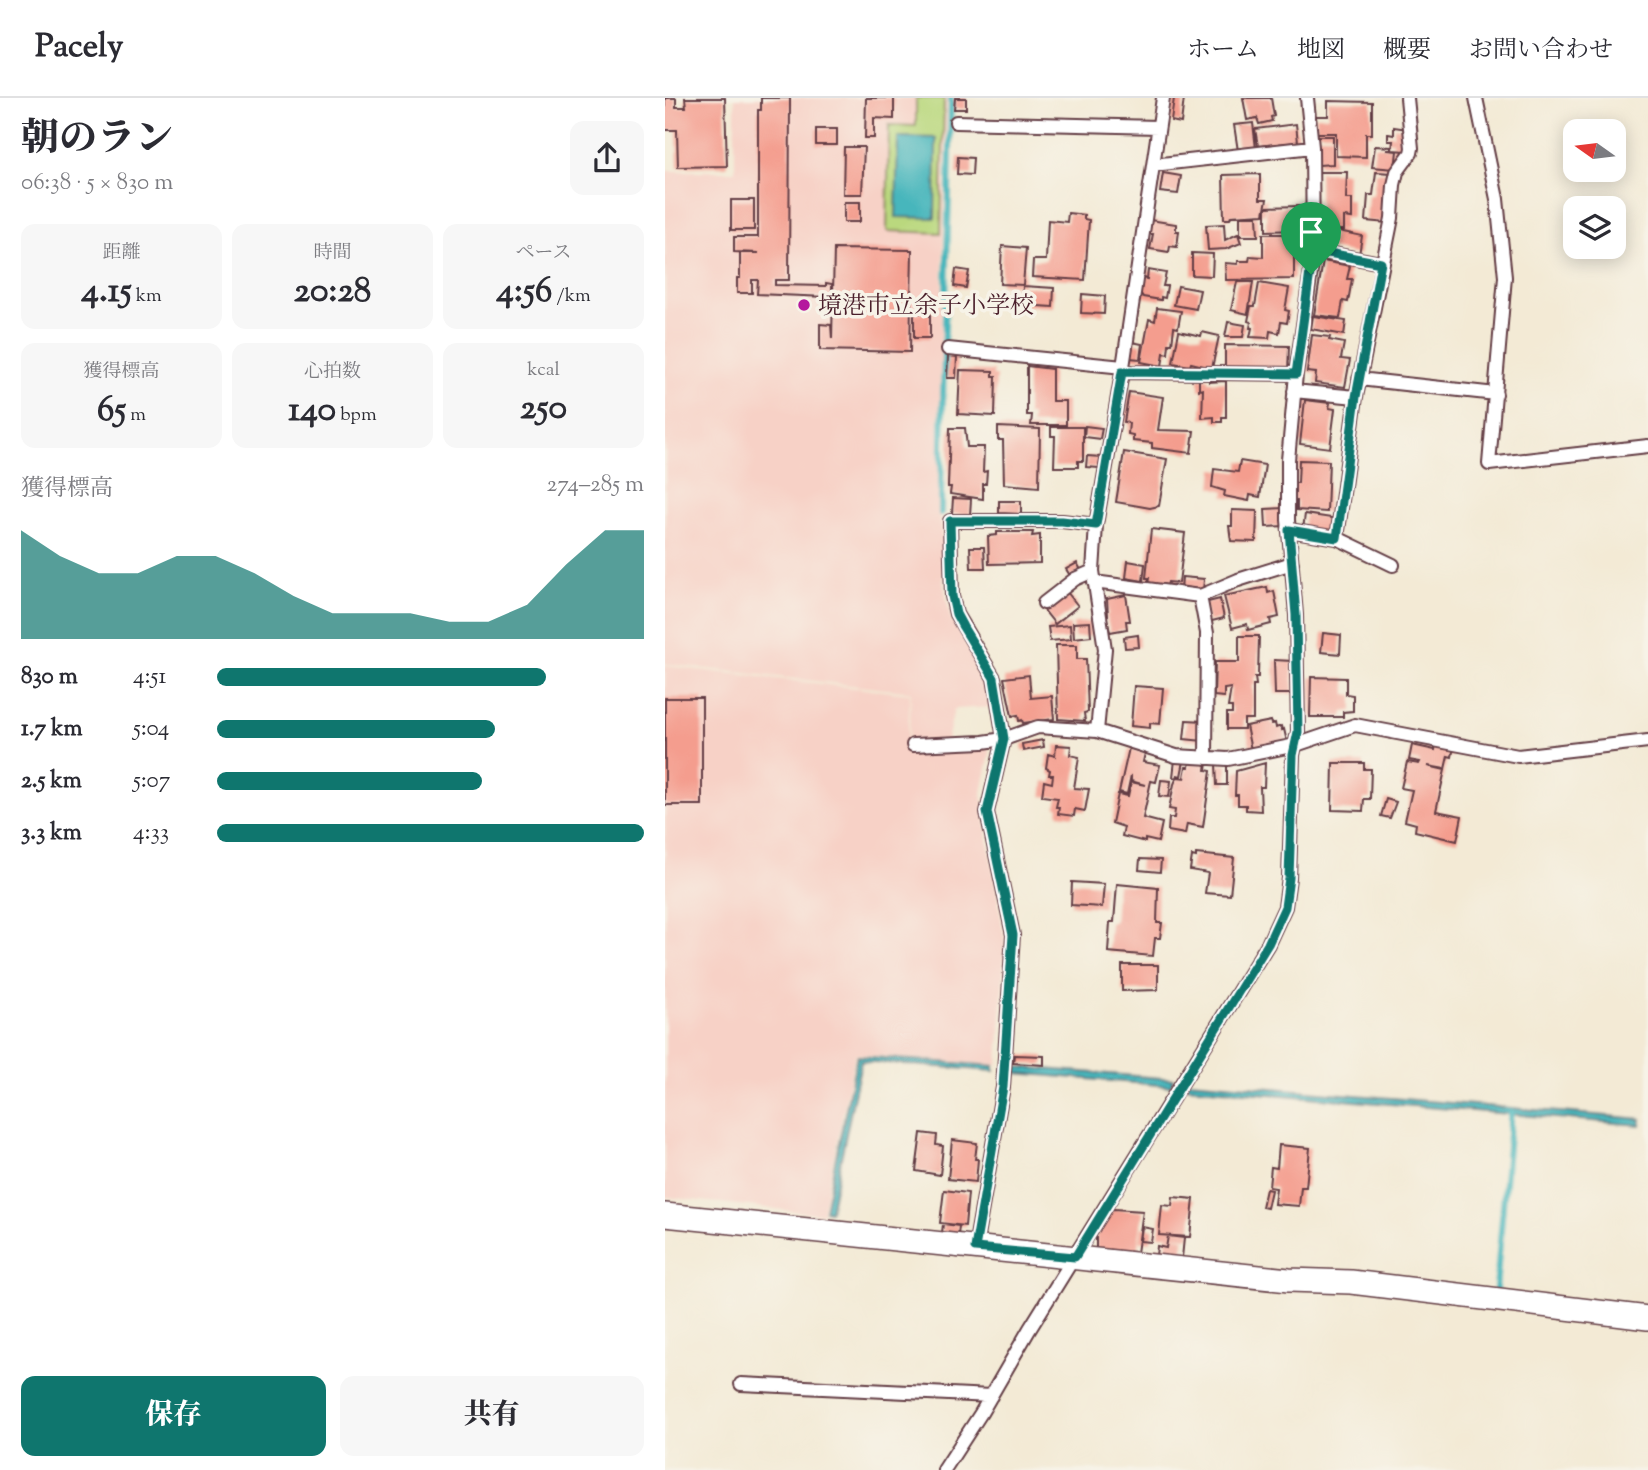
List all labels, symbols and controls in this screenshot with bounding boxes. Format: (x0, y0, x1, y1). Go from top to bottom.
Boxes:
text: Pacely (35, 24, 123, 72)
text: ホーム (1187, 34, 1259, 68)
text: 地図 (1297, 34, 1345, 68)
text: 概要 (1383, 34, 1431, 68)
text: お問い合わせ (1469, 34, 1613, 68)
text: 朝のラン (21, 114, 173, 168)
north arrow (1563, 119, 1626, 182)
map controls (1563, 119, 1626, 259)
button: share (570, 121, 644, 195)
text: 06:38 · 5 × 830 m (21, 167, 173, 200)
button: layers (1563, 196, 1626, 259)
pin (1281, 202, 1341, 274)
icon: arrive (1292, 213, 1330, 251)
text: 距離 (102, 240, 141, 267)
text: 時間 (313, 240, 352, 267)
text: ペース (515, 240, 572, 267)
text: 4.15 (81, 267, 132, 318)
text: 20:28 (294, 267, 371, 318)
text: 4:56 (496, 267, 552, 318)
text: km (132, 283, 162, 310)
text: /km (552, 283, 591, 310)
place label: 境港市立余子小学校 (818, 290, 1034, 324)
marker: 境港市立余子小学校 (796, 297, 812, 313)
text: kcal (527, 357, 560, 384)
text: 獲得標高 (83, 359, 160, 386)
text: 心拍数 (304, 359, 361, 386)
text: 250 (520, 384, 567, 435)
text: 65 (97, 386, 126, 437)
text: 140 (288, 386, 336, 437)
text: m (126, 402, 146, 429)
text: bpm (336, 402, 377, 429)
text: 274–285 m (547, 469, 644, 502)
text: 獲得標高 (21, 473, 113, 506)
text: 830 m (21, 661, 78, 694)
text: 4:51 (133, 661, 166, 694)
text: 1.7 km (21, 713, 83, 746)
text: 5:04 (133, 713, 169, 746)
text: 2.5 km (21, 765, 82, 798)
text: 5:07 (133, 765, 170, 798)
text: 3.3 km (21, 817, 82, 850)
text: 4:33 (133, 817, 169, 850)
button: 保存 (21, 1376, 326, 1456)
button: 共有 (340, 1376, 644, 1456)

